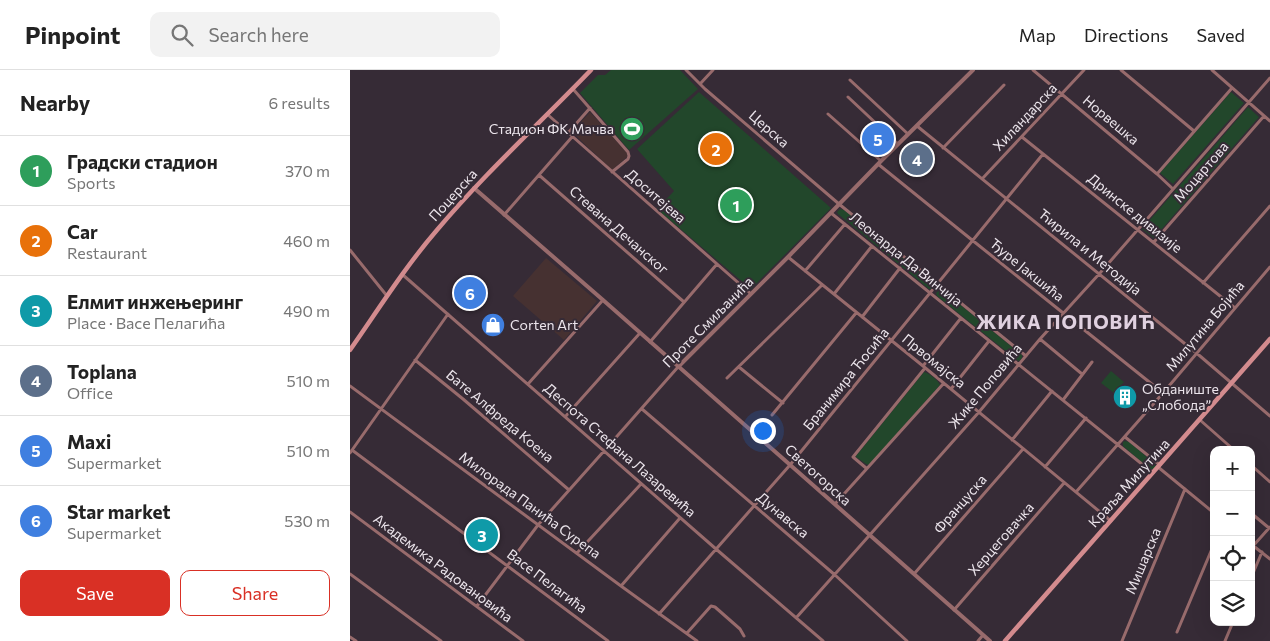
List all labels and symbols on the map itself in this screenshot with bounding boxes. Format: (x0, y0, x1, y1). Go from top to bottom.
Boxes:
street label: Хиландарска (989, 79, 1060, 154)
street label: Норвешка (1080, 91, 1143, 148)
street label: Церска (746, 106, 793, 151)
sports icon: Стадион ФК Мачва (619, 116, 645, 142)
place label: Стадион ФК Мачва (489, 120, 614, 137)
pin: 5 (862, 120, 894, 158)
pin: 2 (700, 130, 732, 168)
street label: Моцартова (1170, 138, 1232, 205)
pin: 4 (901, 140, 933, 178)
street label: Поцерска (425, 165, 480, 224)
street label: Доситејева (623, 165, 690, 226)
street label: Дринске дивизије (1085, 169, 1186, 256)
street label: Стевана Дечанског (566, 182, 672, 277)
pin: 1 (720, 186, 752, 224)
street label: Ћирила и Методија (1035, 205, 1145, 298)
street label: Леонарда Да Винчија (847, 208, 966, 309)
street label: Ђуре Јакшића (987, 234, 1068, 305)
street label: Проте Смиљанића (659, 273, 757, 371)
pin: 6 (454, 274, 486, 312)
street label: Милутина Бојића (1162, 277, 1248, 375)
district label: ЖИКА ПОПОВИЋ (976, 310, 1156, 333)
shop icon: Corten Art (480, 312, 506, 338)
place label: Corten Art (510, 316, 579, 333)
street label: Бранимира Ћосића (799, 324, 892, 433)
street label: Првомајска (899, 330, 970, 391)
street label: Жике Поповића (944, 340, 1025, 432)
street label: Бате Алфреда Коена (443, 366, 557, 466)
street label: Деспота Стефана Лазаревића (541, 379, 700, 520)
place label: Обданиште „Слобода” (1142, 380, 1219, 413)
building icon: Обданиште „Слобода” (1112, 384, 1138, 410)
your location (750, 418, 776, 444)
street label: Краља Милутина (1084, 435, 1173, 530)
street label: Светогорска (782, 440, 855, 509)
street label: Милорада Панића Сурепа (456, 448, 604, 562)
street label: Француска (930, 471, 990, 536)
street label: Дунавска (754, 488, 813, 541)
street label: Херцеговачка (964, 499, 1037, 579)
street label: Академика Радовановића (370, 510, 516, 625)
pin: 3 (466, 516, 498, 554)
street label: Мишарска (1121, 525, 1164, 596)
street label: Васе Пелагића (504, 545, 591, 616)

